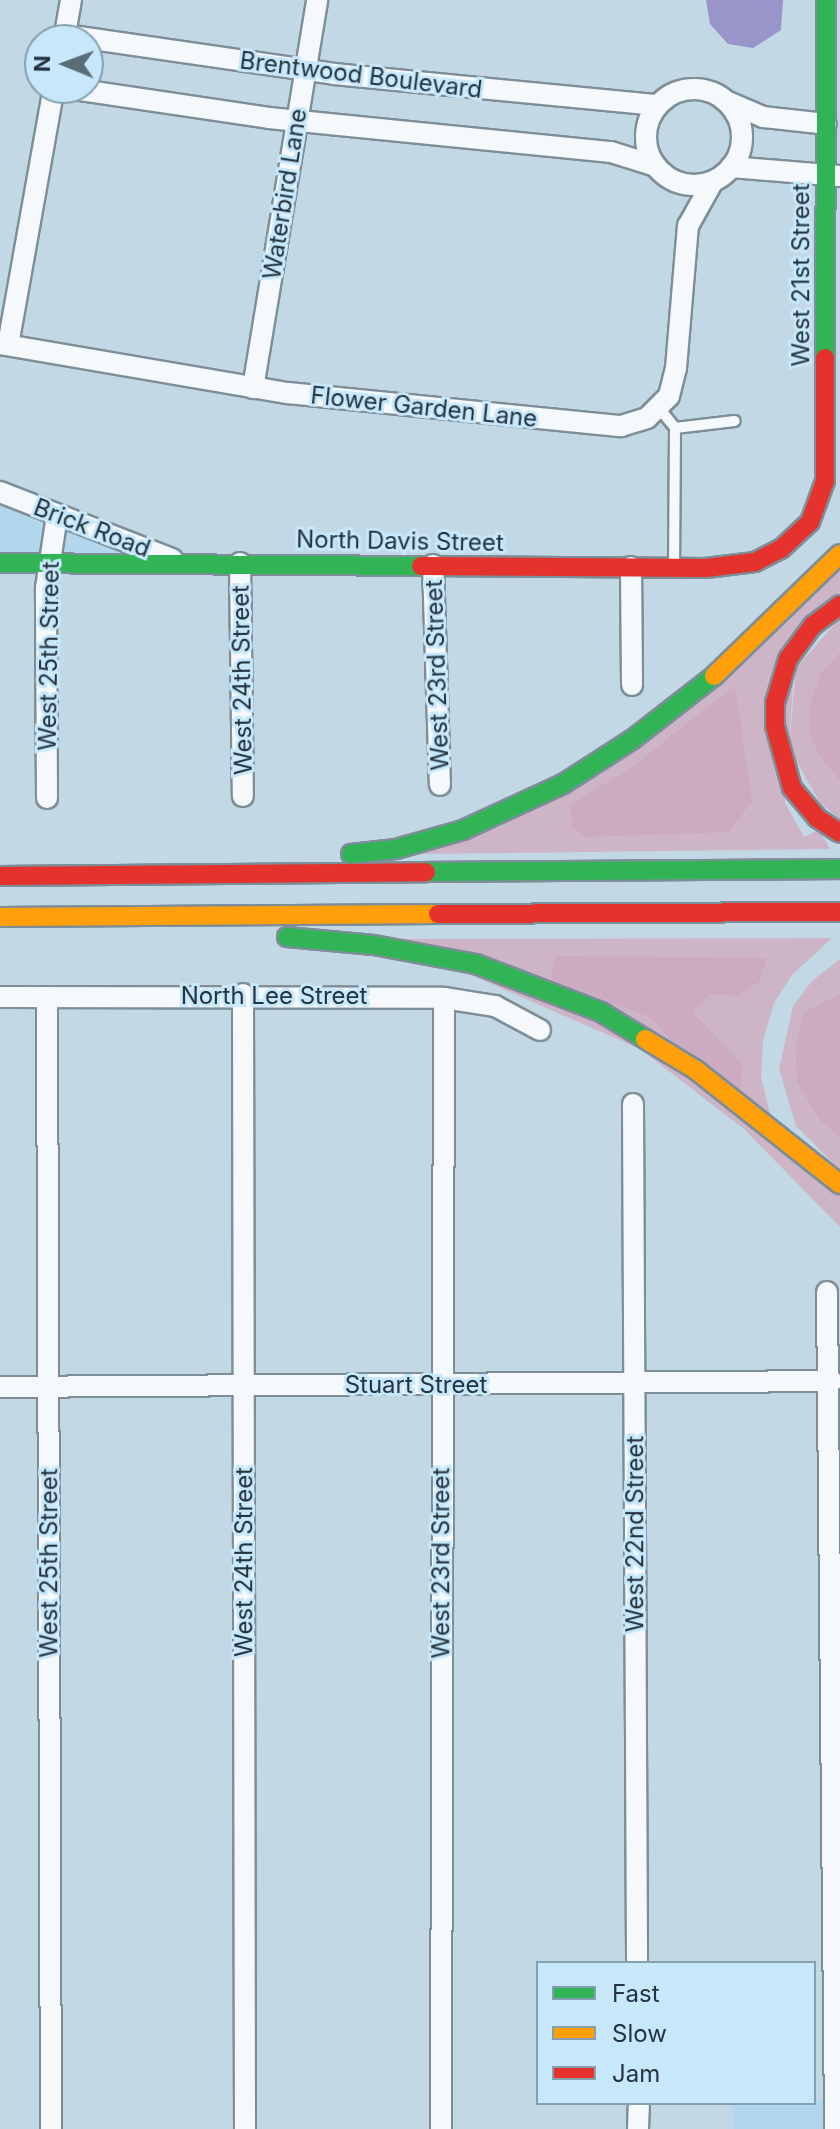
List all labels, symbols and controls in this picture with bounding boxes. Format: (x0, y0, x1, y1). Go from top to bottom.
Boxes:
north arrow (24, 24, 104, 104)
street label: Brentwood Boulevard (238, 46, 484, 104)
text: N (29, 55, 55, 72)
street label: Waterbird Lane (257, 106, 313, 282)
street label: West 21st Street (787, 183, 815, 367)
street label: Flower Garden Lane (309, 381, 539, 433)
street label: Brick Road (30, 493, 154, 563)
street label: North Davis Street (296, 525, 504, 557)
street label: West 25th Street (33, 561, 65, 751)
street label: West 23rd Street (419, 579, 455, 771)
street label: West 24th Street (226, 585, 258, 775)
street label: North Lee Street (181, 982, 367, 1010)
street label: Stuart Street (345, 1371, 487, 1399)
street label: West 22nd Street (621, 1436, 649, 1632)
street label: West 24th Street (230, 1467, 258, 1657)
street label: West 25th Street (35, 1468, 63, 1658)
street label: West 23rd Street (427, 1468, 455, 1658)
legend (536, 1961, 816, 2105)
text: Fast (612, 1979, 660, 2008)
text: Slow (612, 2019, 667, 2048)
text: Jam (612, 2059, 660, 2088)

